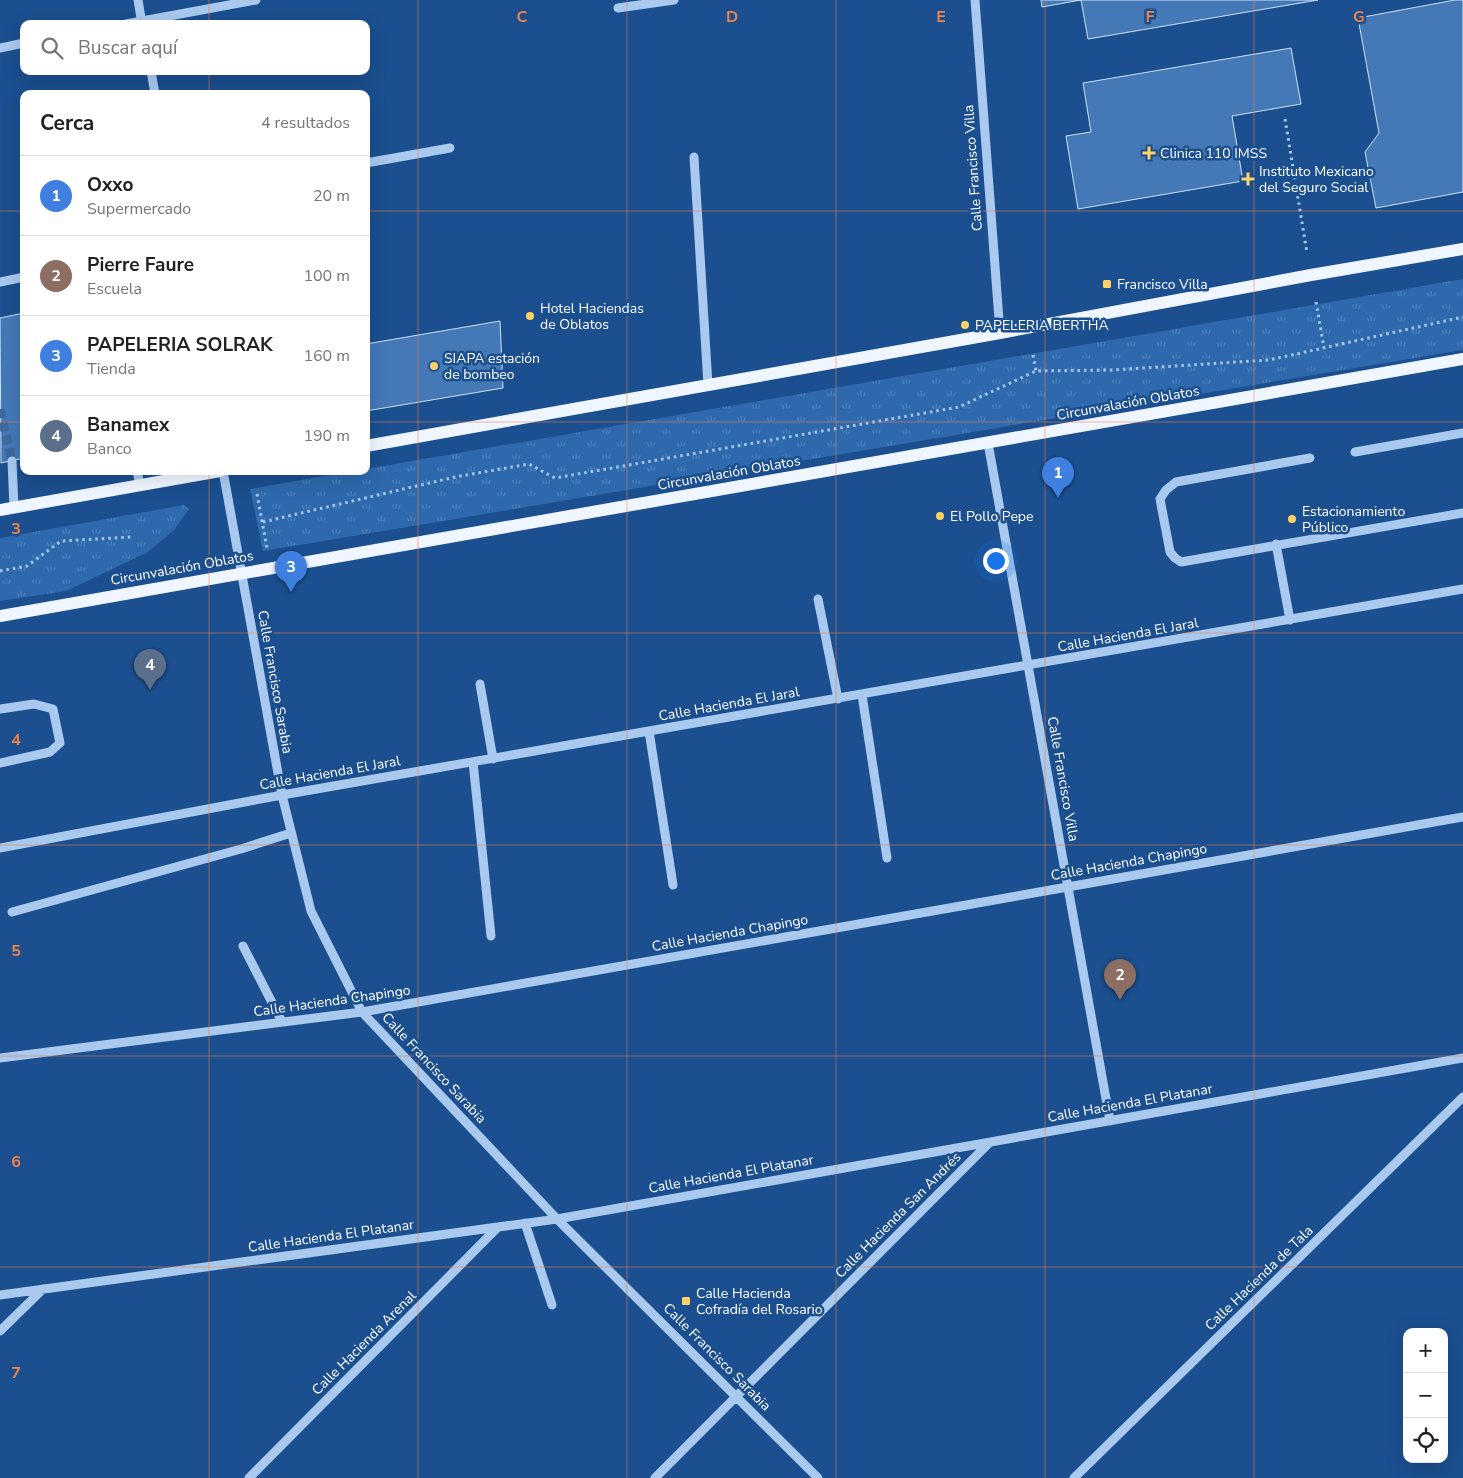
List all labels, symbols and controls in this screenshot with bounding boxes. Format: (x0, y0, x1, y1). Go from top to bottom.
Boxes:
text: C (517, 6, 528, 28)
text: D (726, 6, 738, 28)
text: E (936, 6, 946, 28)
text: F (1146, 6, 1155, 28)
text: G (1353, 6, 1365, 28)
search box (20, 20, 370, 75)
icon: search (38, 34, 66, 62)
text: Buscar aquí (78, 35, 177, 61)
street label: Calle Francisco Villa (959, 104, 987, 232)
text: Cerca (40, 109, 94, 137)
text: 4 resultados (261, 112, 350, 134)
place label: Clinica 110 IMSS (1160, 144, 1267, 163)
marker: Clinica 110 IMSS (1142, 146, 1156, 160)
place label: Instituto Mexicano del Seguro Social (1259, 162, 1374, 197)
text: Oxxo (87, 172, 133, 198)
marker: Instituto Mexicano del Seguro Social (1241, 172, 1255, 186)
text: 1 (51, 185, 61, 207)
text: 20 m (313, 185, 350, 207)
text: Supermercado (87, 198, 191, 220)
text: Pierre Faure (87, 252, 194, 278)
text: 2 (51, 265, 61, 287)
text: 100 m (303, 265, 350, 287)
place label: Francisco Villa (1117, 275, 1208, 294)
text: Escuela (87, 278, 142, 300)
marker: Francisco Villa (1101, 278, 1113, 290)
place label: Hotel Haciendas de Oblatos (540, 299, 644, 334)
marker: Hotel Haciendas de Oblatos (524, 310, 536, 322)
place label: PAPELERIA BERTHA (975, 316, 1109, 335)
marker: PAPELERIA BERTHA (959, 319, 971, 331)
text: PAPELERIA SOLRAK (87, 332, 273, 358)
text: 3 (51, 345, 61, 367)
text: 160 m (303, 345, 350, 367)
place label: SIAPA estación de bombeo (444, 349, 540, 384)
text: Tienda (87, 358, 136, 380)
marker: SIAPA estación de bombeo (428, 360, 440, 372)
street label: Circunvalación Oblatos (1055, 381, 1201, 425)
text: Banamex (87, 412, 169, 438)
text: 4 (51, 425, 61, 447)
text: 190 m (303, 425, 350, 447)
text: Banco (87, 438, 132, 460)
street label: Circunvalación Oblatos (656, 451, 802, 495)
pin: 1 (1042, 457, 1074, 498)
place label: Estacionamiento Público (1302, 502, 1405, 537)
place label: El Pollo Pepe (950, 507, 1033, 526)
marker: El Pollo Pepe (934, 510, 946, 522)
marker: Estacionamiento Público (1286, 513, 1298, 525)
text: 3 (11, 518, 21, 540)
street label: Circunvalación Oblatos (109, 546, 255, 590)
your location (983, 548, 1009, 574)
pin: 3 (275, 551, 307, 592)
street label: Calle Francisco Sarabia (253, 609, 297, 755)
street label: Calle Hacienda El Jaral (1056, 613, 1201, 657)
pin: 4 (134, 649, 166, 690)
street label: Calle Hacienda El Jaral (657, 682, 802, 726)
street label: Calle Francisco Villa (1043, 715, 1083, 843)
text: 4 (11, 729, 21, 751)
street label: Calle Hacienda El Jaral (258, 751, 403, 795)
street label: Calle Hacienda Chapingo (1049, 839, 1209, 885)
street label: Calle Hacienda Chapingo (650, 910, 810, 956)
text: 5 (11, 940, 21, 962)
pin: 2 (1104, 959, 1136, 1000)
street label: Calle Hacienda Chapingo (252, 981, 412, 1021)
street label: Calle Francisco Sarabia (378, 1008, 490, 1128)
street label: Calle Hacienda El Platanar (1046, 1079, 1214, 1127)
street label: Calle Hacienda San Andrés (831, 1148, 965, 1282)
street label: Calle Hacienda El Platanar (647, 1150, 815, 1198)
text: 6 (11, 1151, 21, 1173)
street label: Calle Hacienda El Platanar (247, 1215, 415, 1257)
street label: Calle Hacienda de Tala (1201, 1221, 1317, 1335)
place label: Calle Hacienda Cofradía del Rosario (696, 1284, 823, 1319)
street label: Calle Hacienda Arenal (308, 1286, 421, 1399)
marker: Calle Hacienda Cofradía del Rosario (680, 1295, 692, 1307)
street label: Calle Francisco Sarabia (659, 1299, 775, 1415)
map controls (1403, 1328, 1448, 1463)
button: + (1403, 1328, 1448, 1373)
text: 7 (11, 1362, 21, 1384)
button: − (1403, 1373, 1448, 1418)
button: locate (1403, 1418, 1448, 1463)

